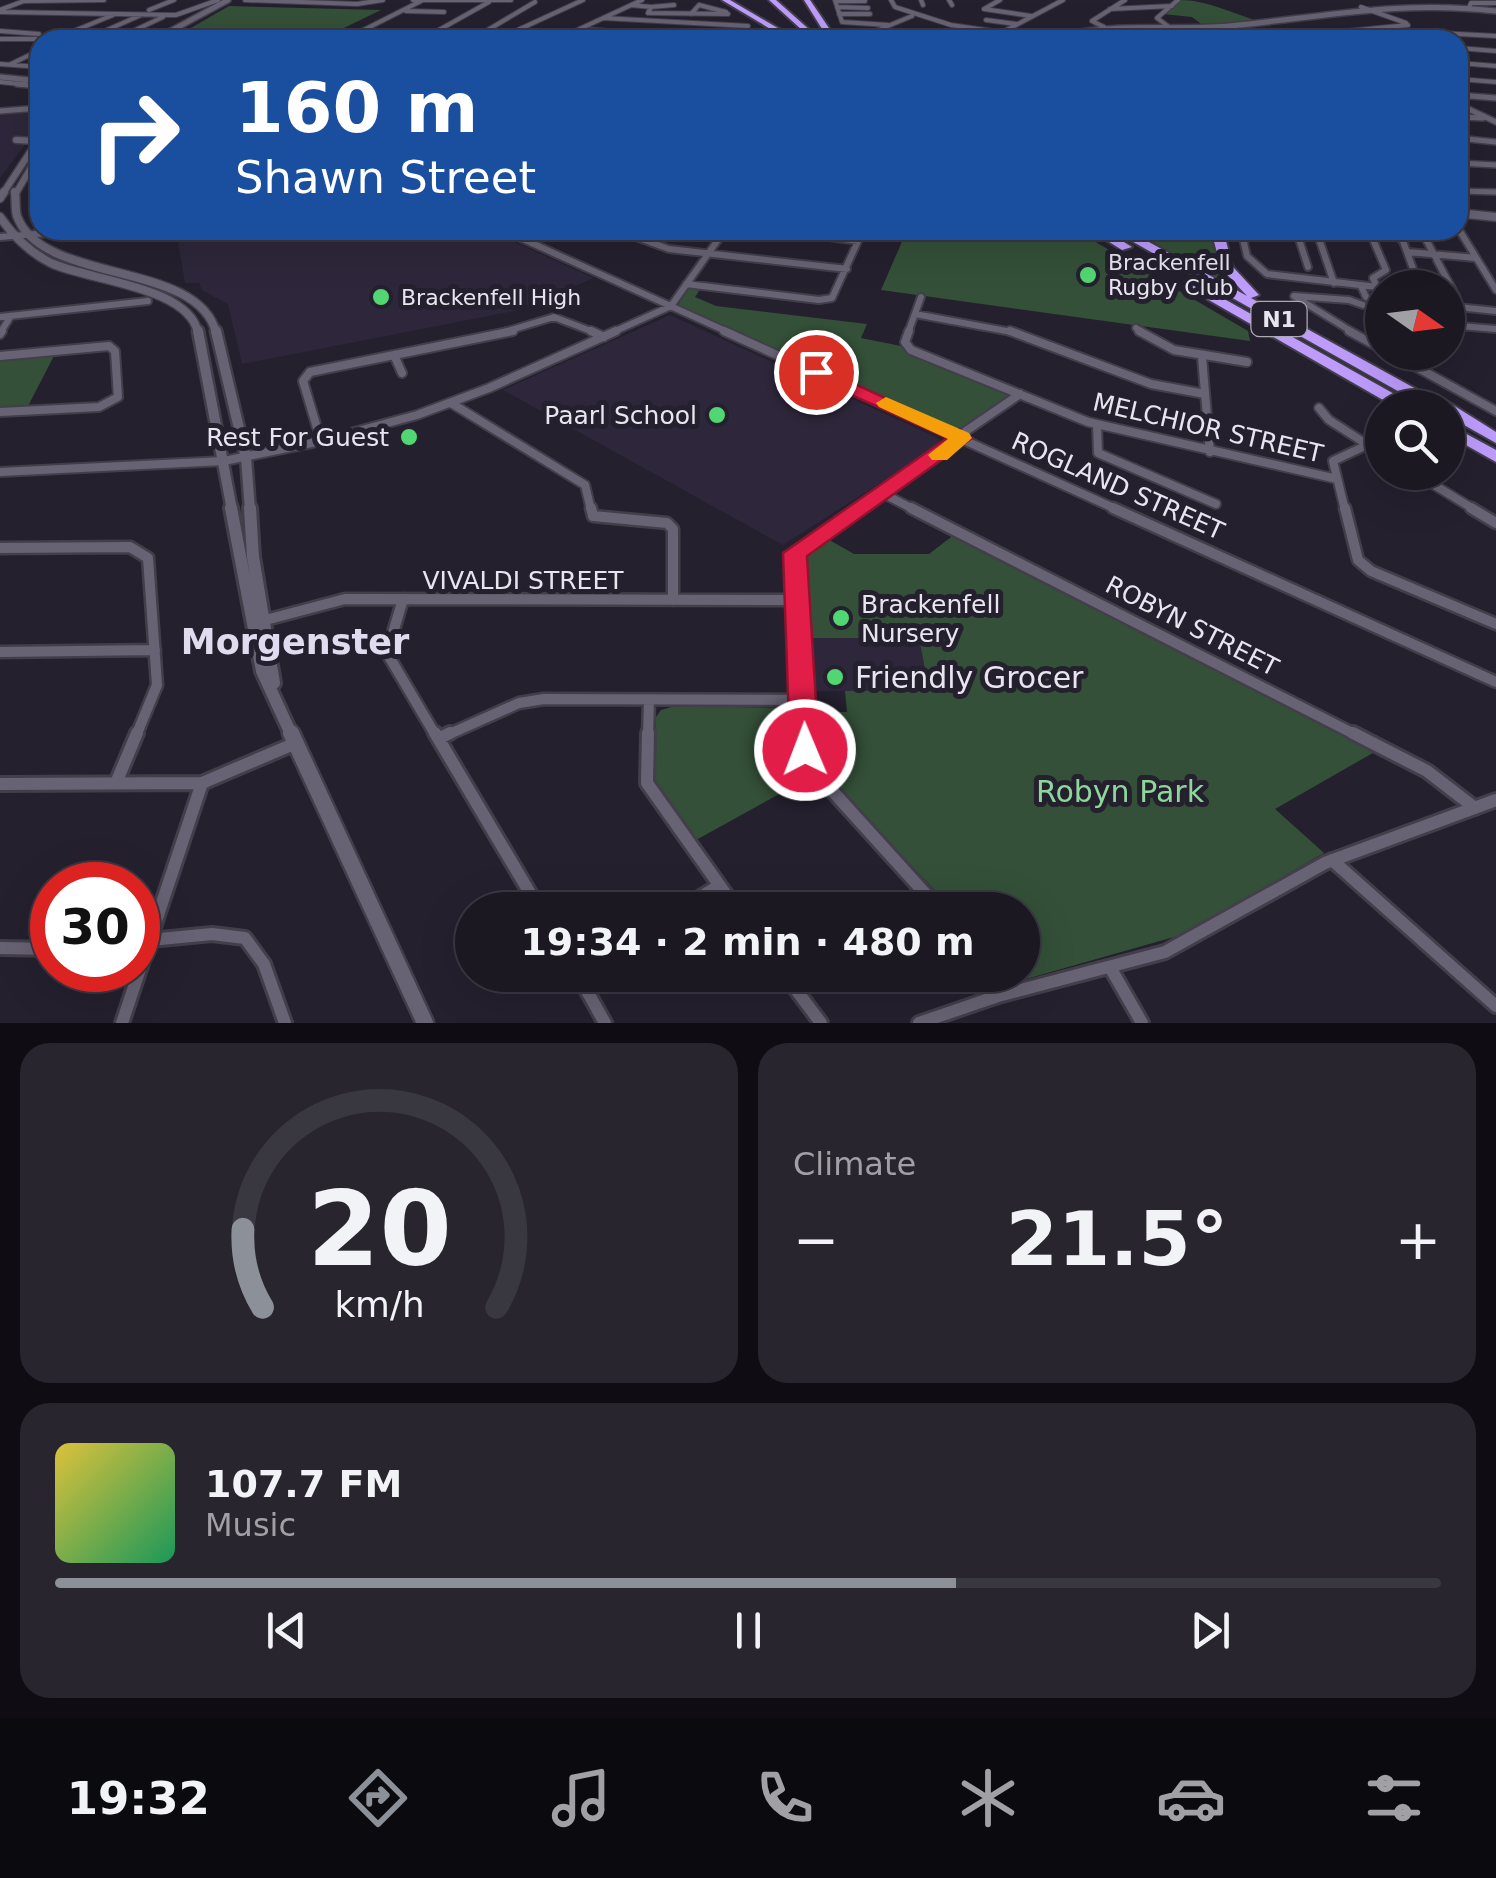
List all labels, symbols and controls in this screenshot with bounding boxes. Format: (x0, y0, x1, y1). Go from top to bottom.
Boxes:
text: 160 m (235, 67, 478, 149)
icon: right (70, 70, 200, 200)
text: Shawn Street (235, 151, 536, 204)
place label: Brackenfell Rugby Club (1108, 250, 1234, 300)
marker: Brackenfell Rugby Club (1077, 264, 1099, 286)
north arrow (1365, 270, 1465, 370)
map controls (1365, 270, 1465, 490)
place label: Brackenfell High (401, 285, 581, 310)
marker: Brackenfell High (370, 286, 392, 308)
road number: N1 (1252, 302, 1306, 336)
pin (774, 330, 859, 415)
icon: arrive (789, 345, 844, 400)
street label: MELCHIOR STREET (1090, 387, 1327, 469)
button: search (1365, 390, 1465, 490)
place label: Paarl School (544, 401, 697, 430)
marker: Paarl School (706, 404, 728, 426)
place label: Rest For Guest (206, 423, 389, 452)
marker: Rest For Guest (398, 426, 420, 448)
street label: ROGLAND STREET (1007, 426, 1229, 546)
street label: VIVALDI STREET (423, 566, 624, 595)
street label: ROBYN STREET (1101, 570, 1284, 682)
place label: Brackenfell Nursery (861, 590, 1000, 648)
marker: Brackenfell Nursery (830, 607, 852, 629)
district label: Morgenster (181, 622, 410, 662)
place label: Friendly Grocer (855, 660, 1084, 695)
marker: Friendly Grocer (824, 666, 846, 688)
position arrow (753, 698, 857, 802)
park label: Robyn Park (1036, 774, 1205, 809)
speed limit sign: 30 (30, 862, 160, 992)
text: 19:34 · 2 min · 480 m (520, 920, 975, 964)
text: Climate (793, 1145, 916, 1183)
text: 20 (307, 1168, 451, 1290)
text: 21.5° (1006, 1195, 1228, 1283)
text: − (793, 1208, 839, 1272)
text: + (1395, 1208, 1441, 1272)
text: km/h (334, 1284, 424, 1325)
text: 107.7 FM (205, 1462, 402, 1506)
text: Music (205, 1506, 296, 1544)
icon: previous (259, 1603, 314, 1658)
icon: pause (721, 1603, 776, 1658)
icon: next (1183, 1603, 1238, 1658)
icon: directions (343, 1763, 413, 1833)
icon: music (546, 1763, 616, 1833)
icon: phone (750, 1763, 820, 1833)
icon: climate (953, 1763, 1023, 1833)
icon: car (1156, 1763, 1226, 1833)
icon: filters (1359, 1763, 1429, 1833)
text: 19:32 (67, 1772, 210, 1825)

